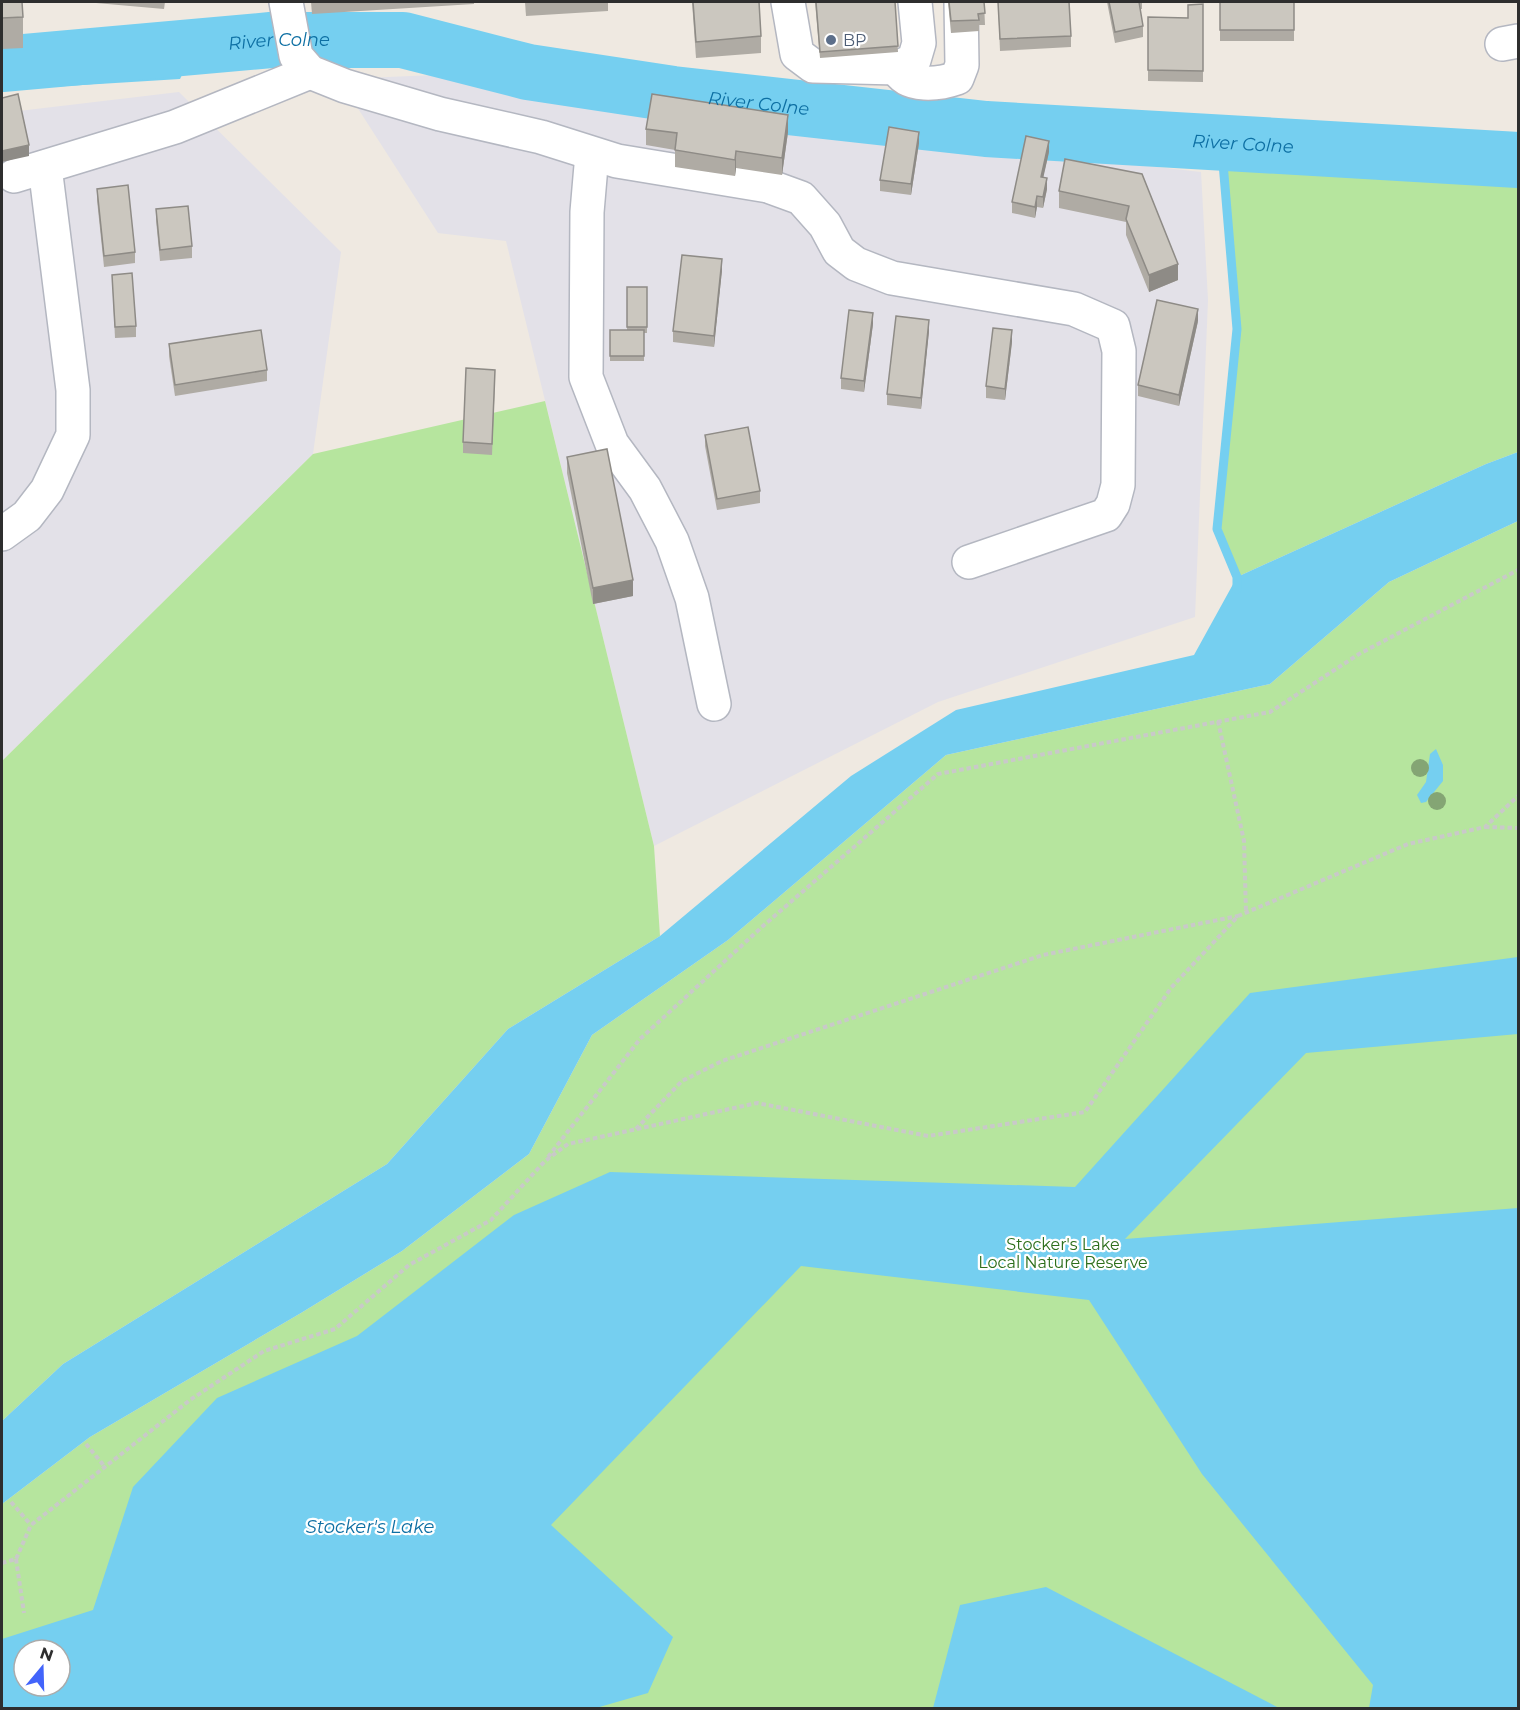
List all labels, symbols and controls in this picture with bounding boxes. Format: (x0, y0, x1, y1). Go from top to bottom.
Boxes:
water label: River Colne (227, 29, 330, 55)
place label: BP (843, 31, 867, 50)
marker: BP (824, 33, 838, 47)
water label: River Colne (707, 87, 811, 120)
water label: River Colne (1191, 130, 1294, 158)
park label: Stocker's Lake Local Nature Reserve (978, 1235, 1148, 1272)
water label: Stocker's Lake (306, 1516, 434, 1538)
north arrow (12, 1638, 72, 1698)
text: N (38, 1643, 56, 1665)

